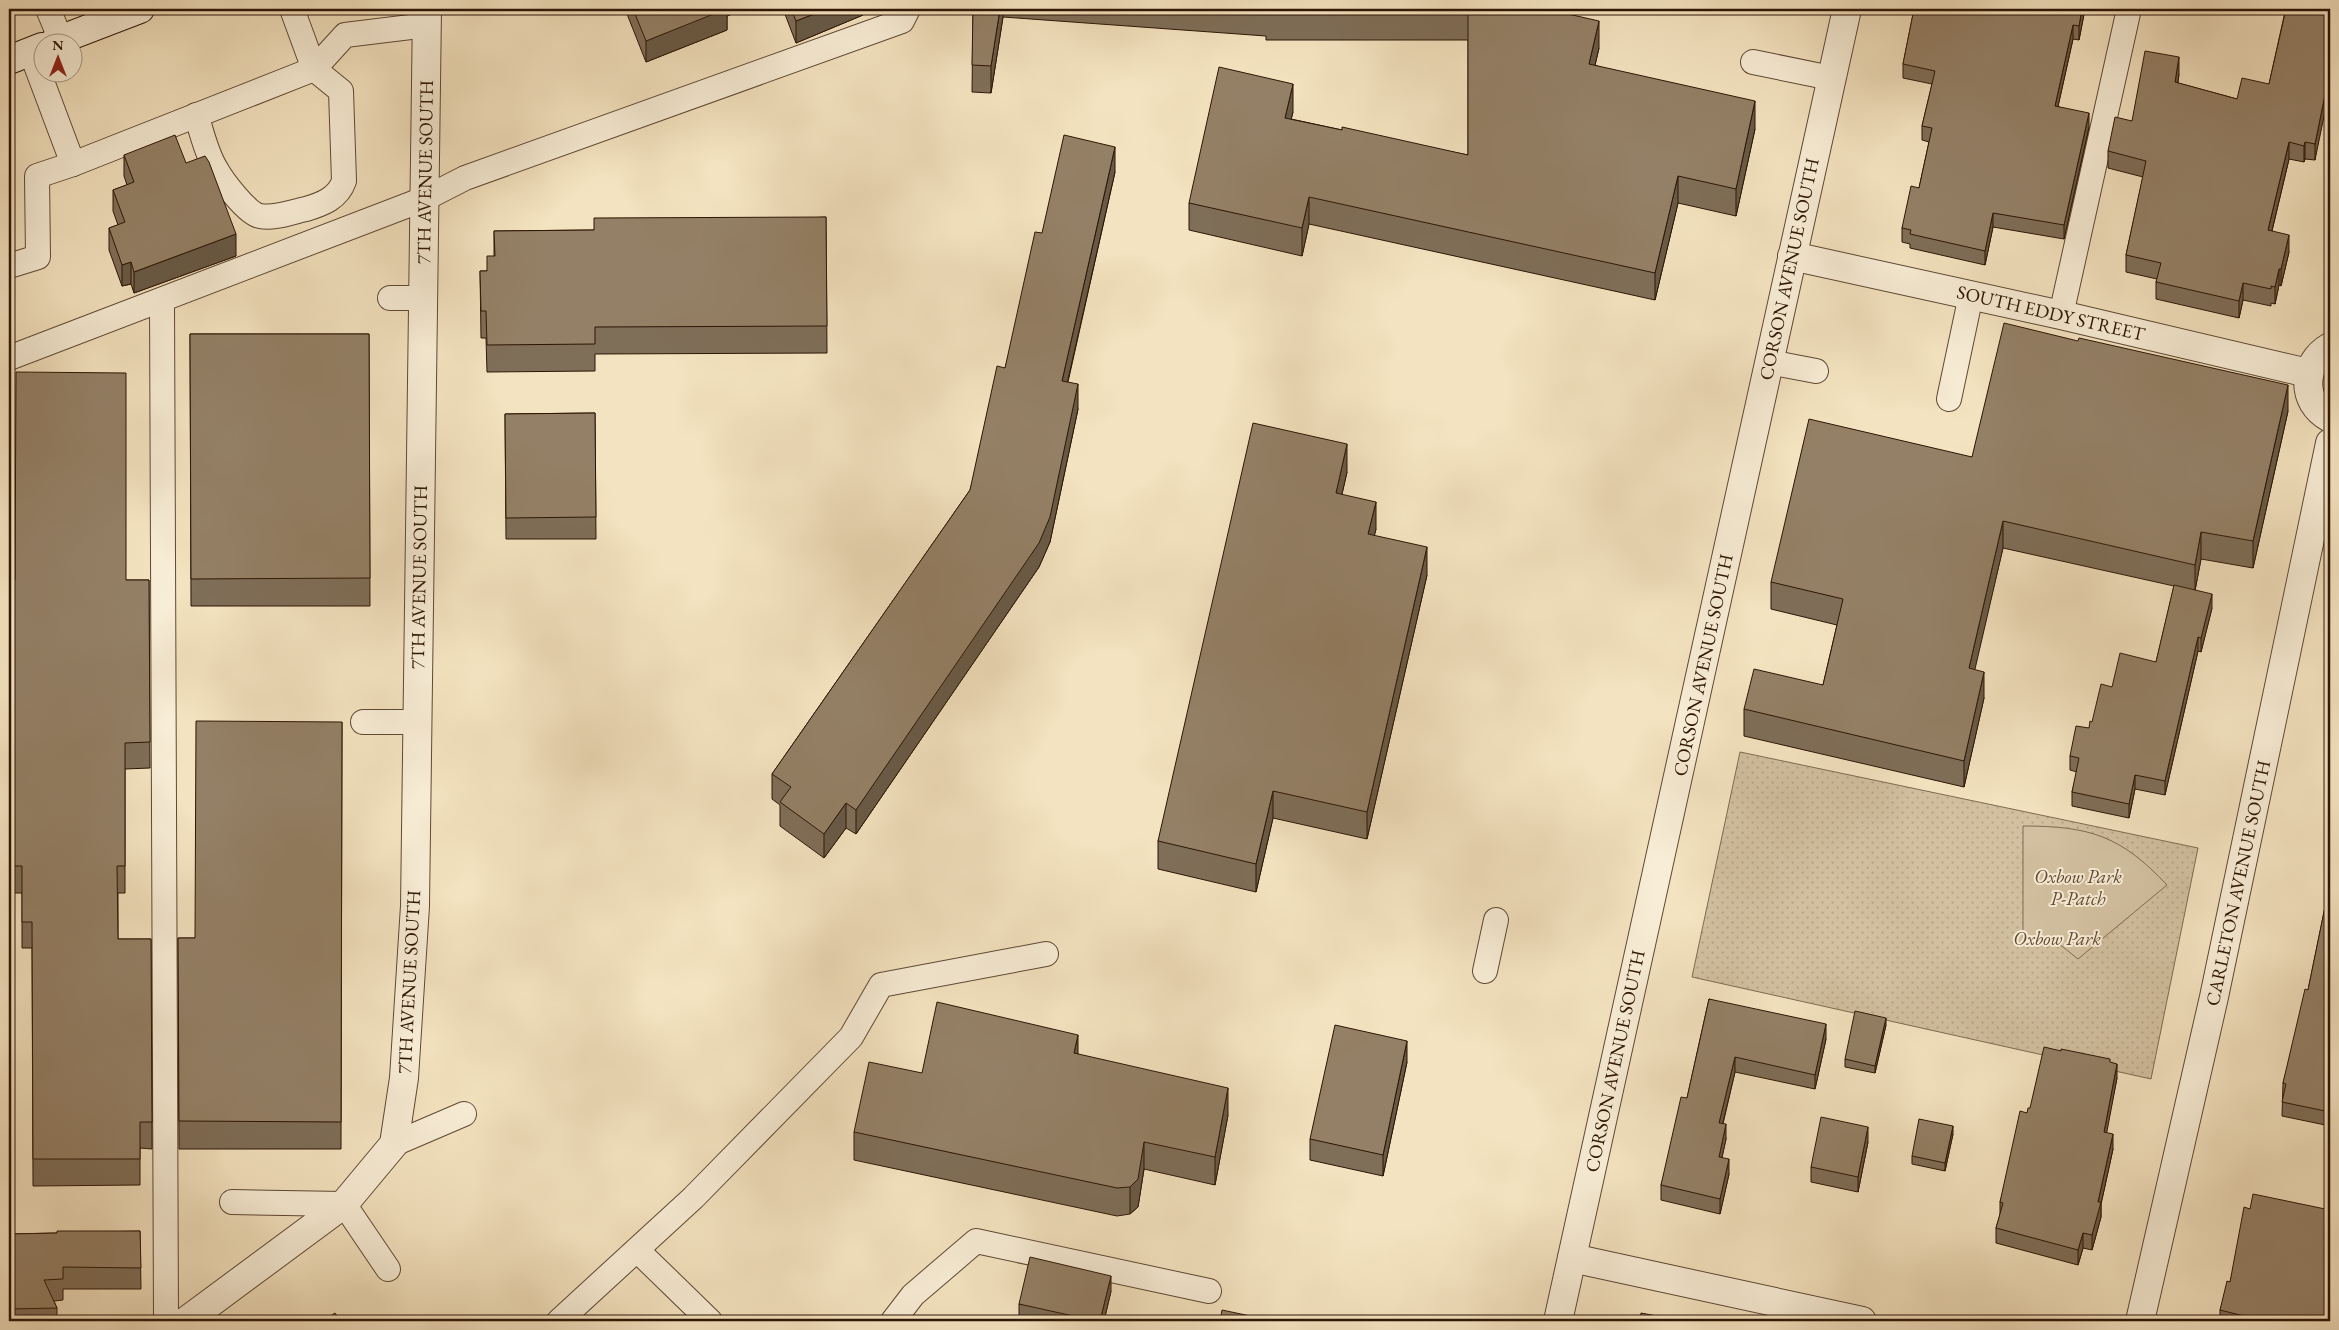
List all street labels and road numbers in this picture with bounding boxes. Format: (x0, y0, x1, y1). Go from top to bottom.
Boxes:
street label: 7TH AVENUE SOUTH (411, 80, 439, 264)
street label: CORSON AVENUE SOUTH (1753, 156, 1825, 382)
street label: SOUTH EDDY STREET (1954, 279, 2148, 347)
street label: 7TH AVENUE SOUTH (405, 485, 433, 669)
street label: CORSON AVENUE SOUTH (1667, 552, 1739, 778)
street label: CARLETON AVENUE SOUTH (2200, 758, 2276, 1008)
street label: 7TH AVENUE SOUTH (392, 889, 426, 1075)
street label: CORSON AVENUE SOUTH (1579, 948, 1651, 1174)

